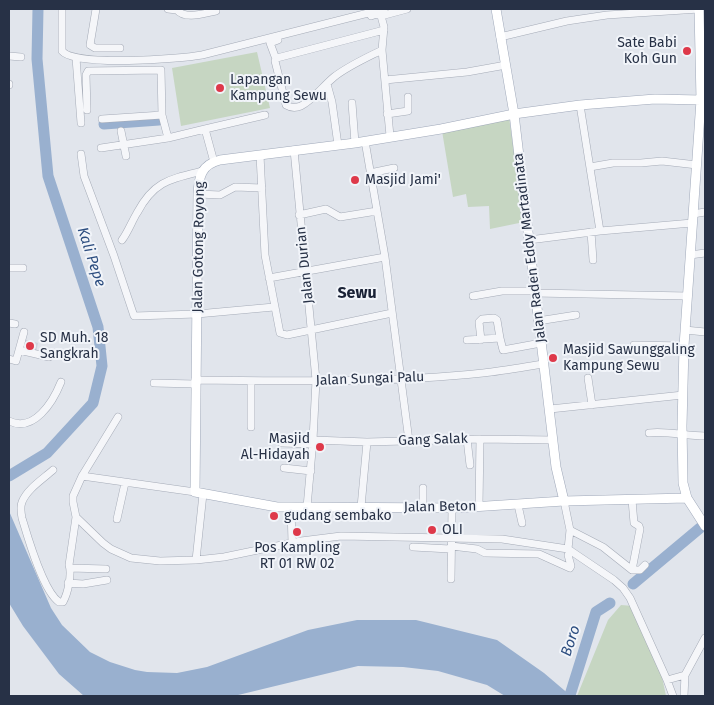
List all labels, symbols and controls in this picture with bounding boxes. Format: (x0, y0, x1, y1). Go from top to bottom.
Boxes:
place label: Sate Babi Koh Gun (617, 35, 677, 68)
marker: Sate Babi Koh Gun (681, 45, 693, 57)
place label: Lapangan Kampung Sewu (230, 72, 327, 104)
marker: Lapangan Kampung Sewu (214, 82, 226, 94)
street label: Jalan Raden Eddy Martadinata (510, 152, 550, 344)
place label: Masjid Jami' (365, 172, 441, 188)
marker: Masjid Jami' (349, 174, 361, 186)
street label: Jalan Gotong Royong (189, 181, 209, 313)
water label: Kali Pepe (73, 225, 109, 289)
street label: Jalan Durian (293, 226, 317, 304)
district label: Sewu (337, 284, 377, 304)
place label: SD Muh. 18 Sangkrah (40, 330, 108, 362)
marker: SD Muh. 18 Sangkrah (24, 340, 36, 352)
place label: Masjid Sawunggaling Kampung Sewu (563, 342, 695, 374)
marker: Masjid Sawunggaling Kampung Sewu (547, 352, 559, 364)
street label: Jalan Sungai Palu (315, 369, 425, 389)
street label: Gang Salak (398, 430, 468, 450)
place label: Masjid Al-Hidayah (241, 431, 310, 464)
marker: Masjid Al-Hidayah (314, 441, 326, 453)
street label: Jalan Beton (404, 498, 476, 516)
place label: gudang sembako (284, 508, 392, 524)
marker: gudang sembako (268, 510, 280, 522)
place label: OLI (442, 522, 463, 538)
marker: OLI (426, 524, 438, 536)
marker: Pos Kampling RT 01 RW 02 (291, 526, 303, 538)
place label: Pos Kampling RT 01 RW 02 (254, 540, 340, 572)
water label: Boro (558, 623, 584, 659)

